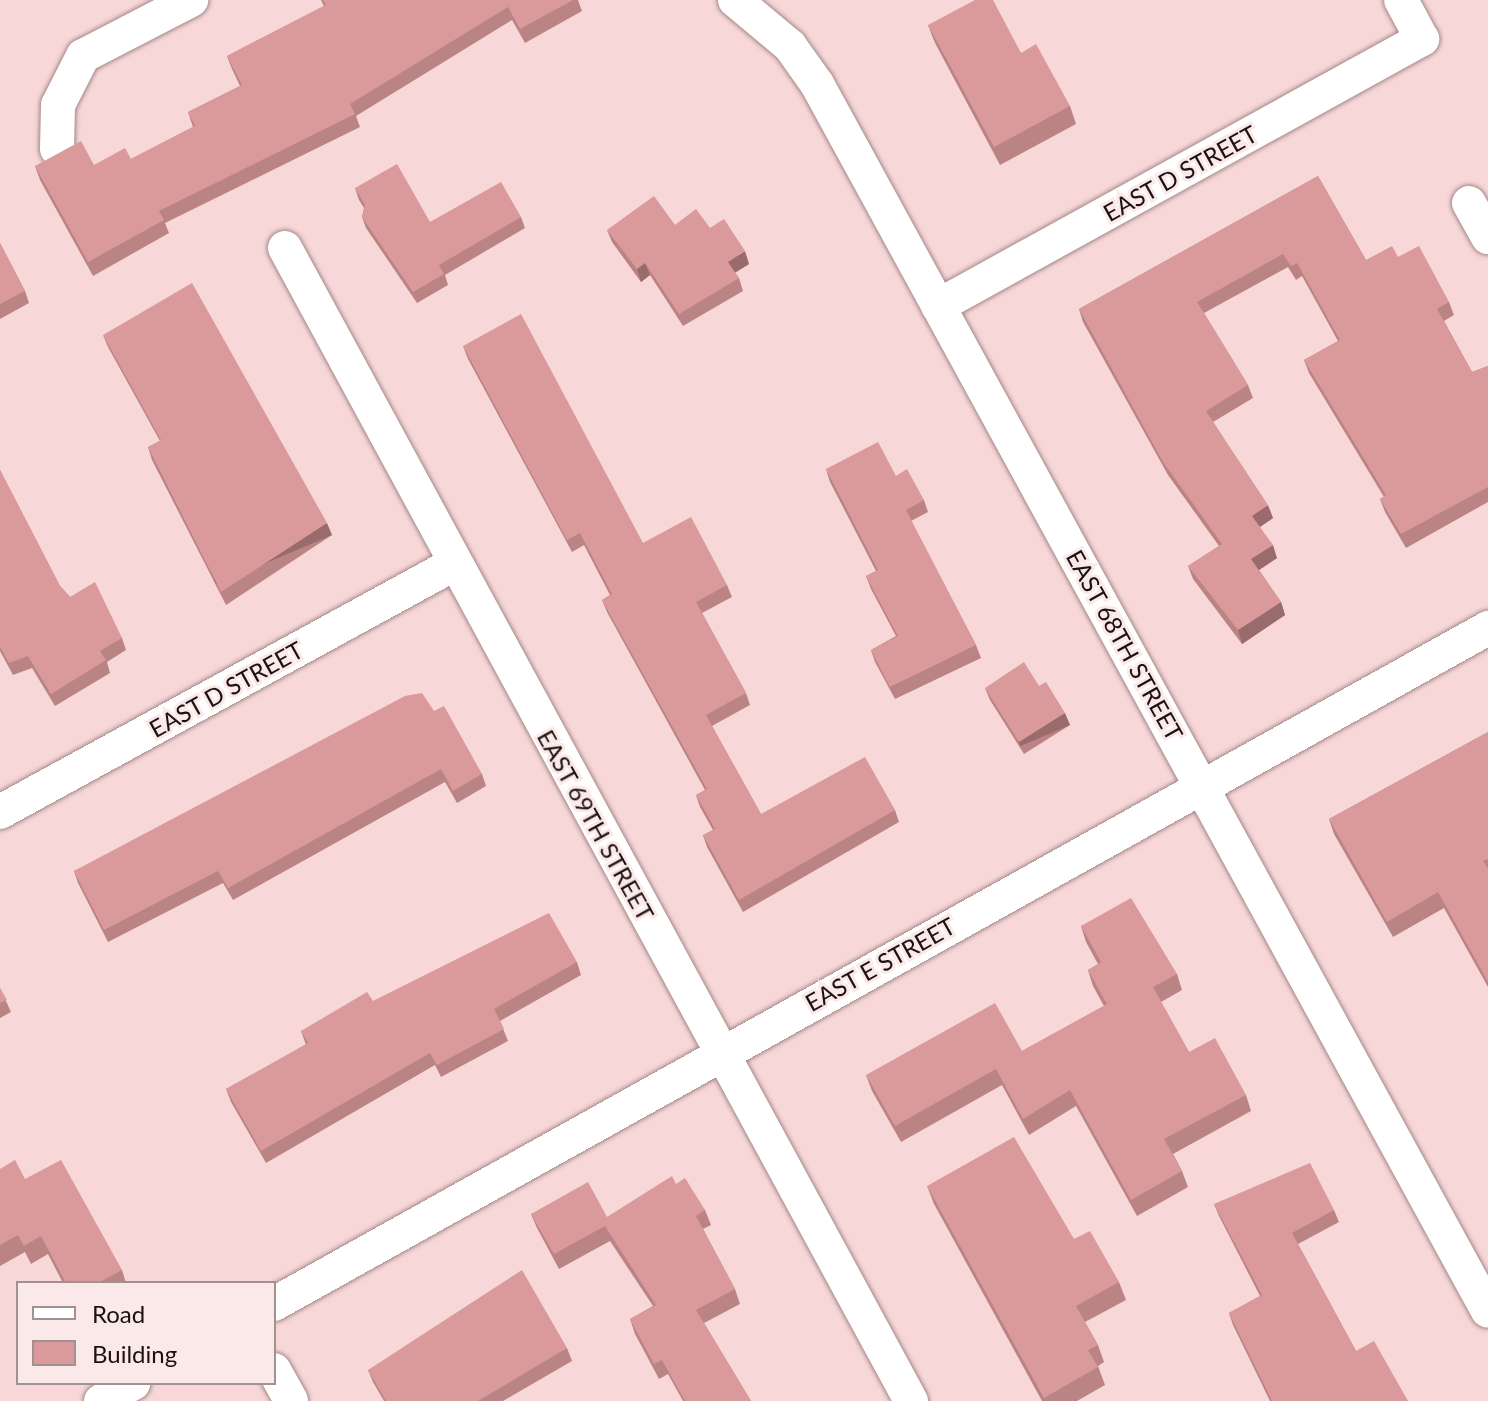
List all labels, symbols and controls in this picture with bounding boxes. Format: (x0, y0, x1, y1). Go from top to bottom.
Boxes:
street label: EAST D STREET (1098, 119, 1262, 227)
street label: EAST 68TH STREET (1061, 544, 1189, 746)
street label: EAST D STREET (144, 635, 308, 743)
street label: EAST 69TH STREET (532, 724, 660, 926)
street label: EAST E STREET (800, 911, 960, 1017)
legend (16, 1281, 276, 1385)
text: Road (92, 1299, 145, 1328)
text: Building (92, 1339, 177, 1368)

